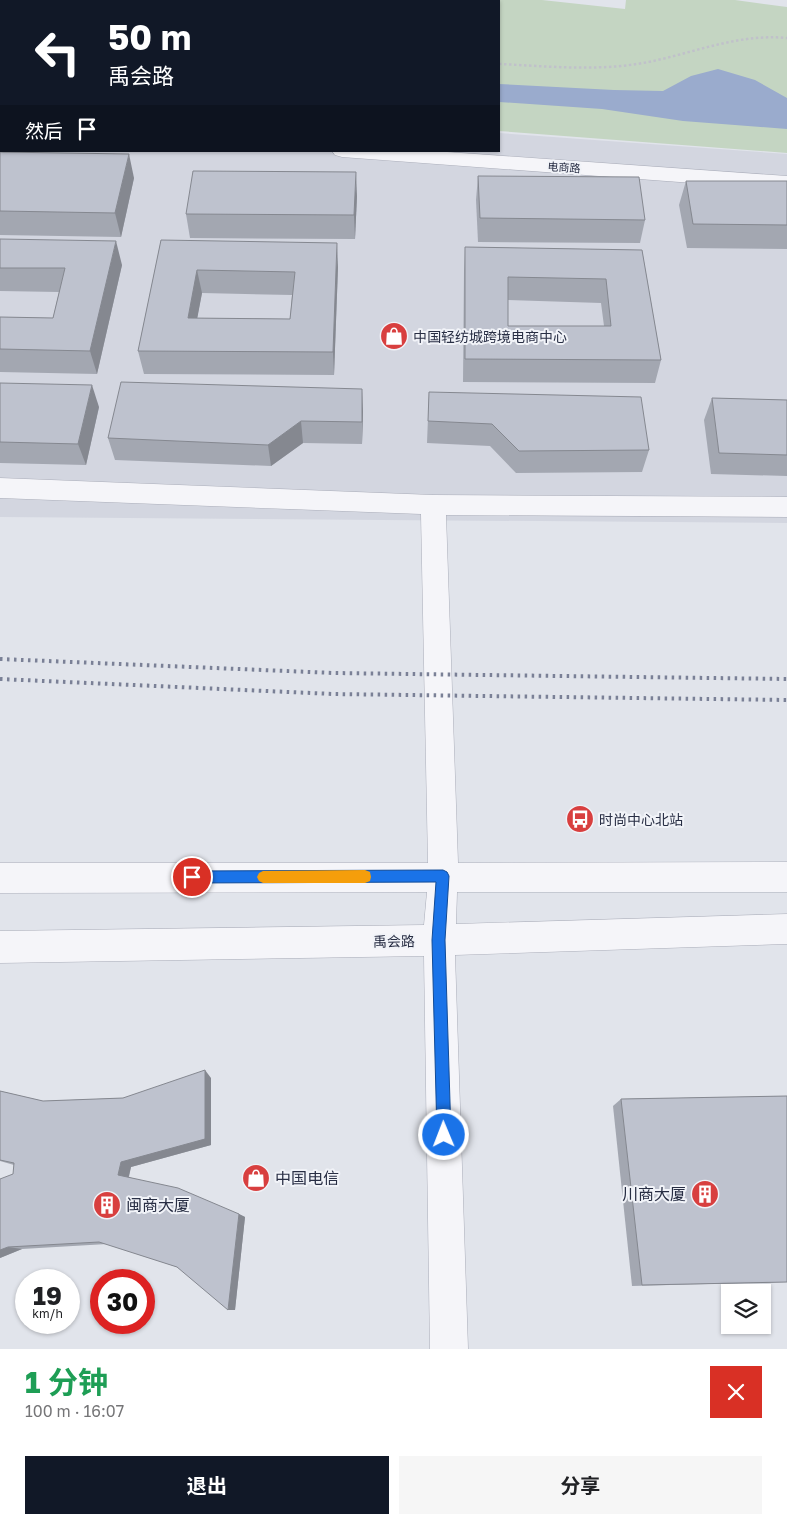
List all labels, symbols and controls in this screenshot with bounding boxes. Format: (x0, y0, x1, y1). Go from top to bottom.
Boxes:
text: 50 m (108, 16, 191, 58)
icon: left (25, 20, 90, 85)
text: 禹会路 (108, 62, 174, 89)
icon: arrive (73, 115, 101, 143)
text: 然后 (25, 119, 63, 142)
street label: 电商路 (547, 159, 581, 175)
shop icon: 中国轻纺城跨境电商中心 (379, 321, 409, 351)
place label: 中国轻纺城跨境电商中心 (413, 328, 567, 345)
bus stop icon: 时尚中心北站 (565, 804, 595, 834)
place label: 时尚中心北站 (599, 811, 683, 828)
pin (171, 856, 213, 898)
icon: arrive (178, 863, 206, 891)
street label: 禹会路 (373, 932, 415, 950)
position arrow (417, 1108, 469, 1160)
shop icon: 中国电信 (241, 1163, 271, 1193)
place label: 中国电信 (275, 1168, 339, 1188)
building icon: 川商大厦 (690, 1179, 720, 1209)
place label: 川商大厦 (622, 1184, 686, 1204)
building icon: 闽商大厦 (92, 1190, 122, 1220)
place label: 闽商大厦 (126, 1195, 190, 1215)
speed limit sign: 30 (90, 1269, 155, 1334)
text: 19 (33, 1280, 62, 1311)
map controls (721, 1284, 771, 1334)
button: layers (721, 1284, 771, 1334)
text: km/h (32, 1306, 63, 1321)
text: 1 分钟 (25, 1364, 108, 1400)
button: close (710, 1366, 762, 1418)
text: 100 m · 16:07 (25, 1401, 124, 1421)
button: 退出 (25, 1456, 389, 1514)
button: 分享 (399, 1456, 762, 1514)

